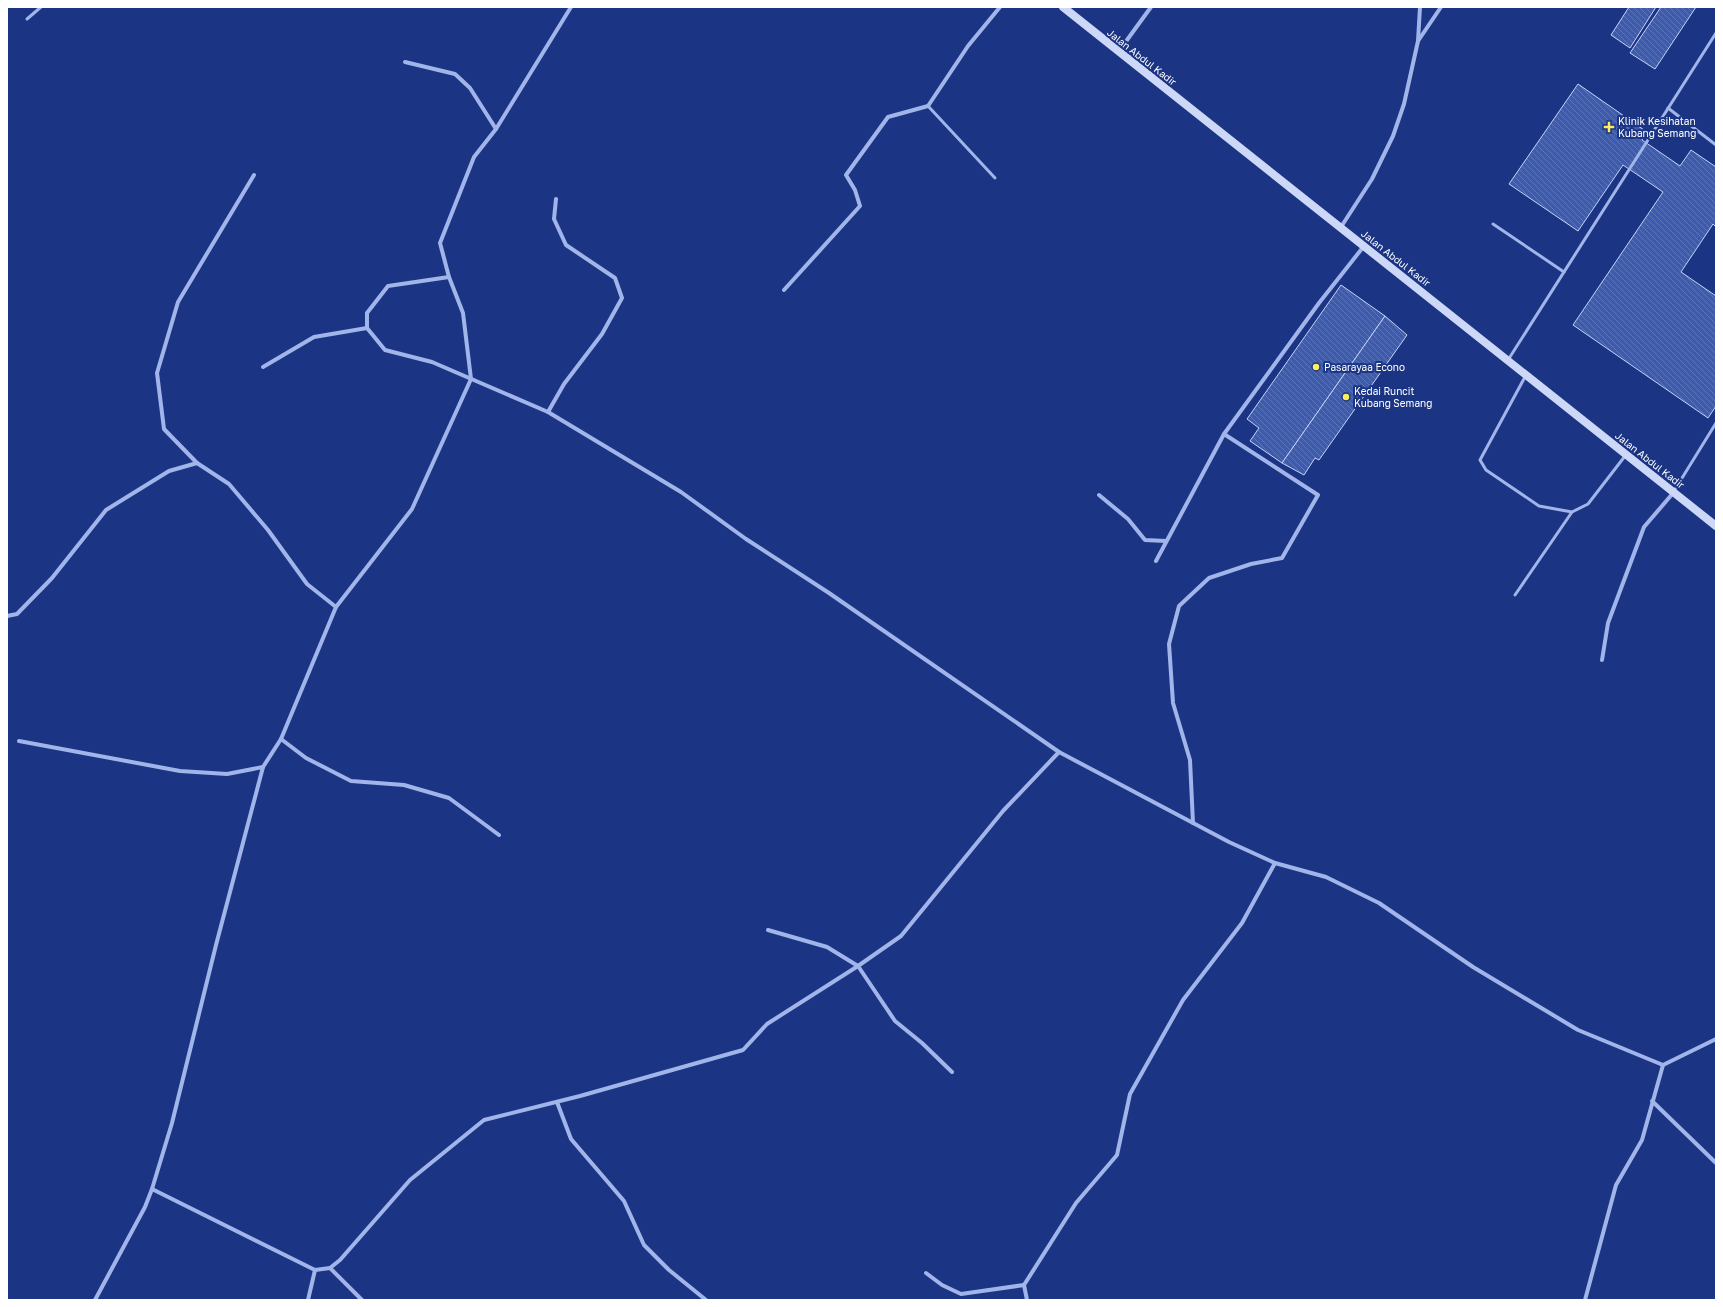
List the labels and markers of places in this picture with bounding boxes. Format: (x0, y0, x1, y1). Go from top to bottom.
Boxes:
place label: Klinik Kesihatan Kubang Semang (1618, 115, 1696, 139)
marker: Klinik Kesihatan Kubang Semang (1603, 121, 1615, 133)
place label: Pasarayaa Econo (1324, 361, 1405, 373)
marker: Pasarayaa Econo (1311, 362, 1321, 372)
place label: Kedai Runcit Kubang Semang (1354, 385, 1432, 409)
marker: Kedai Runcit Kubang Semang (1341, 392, 1351, 402)

